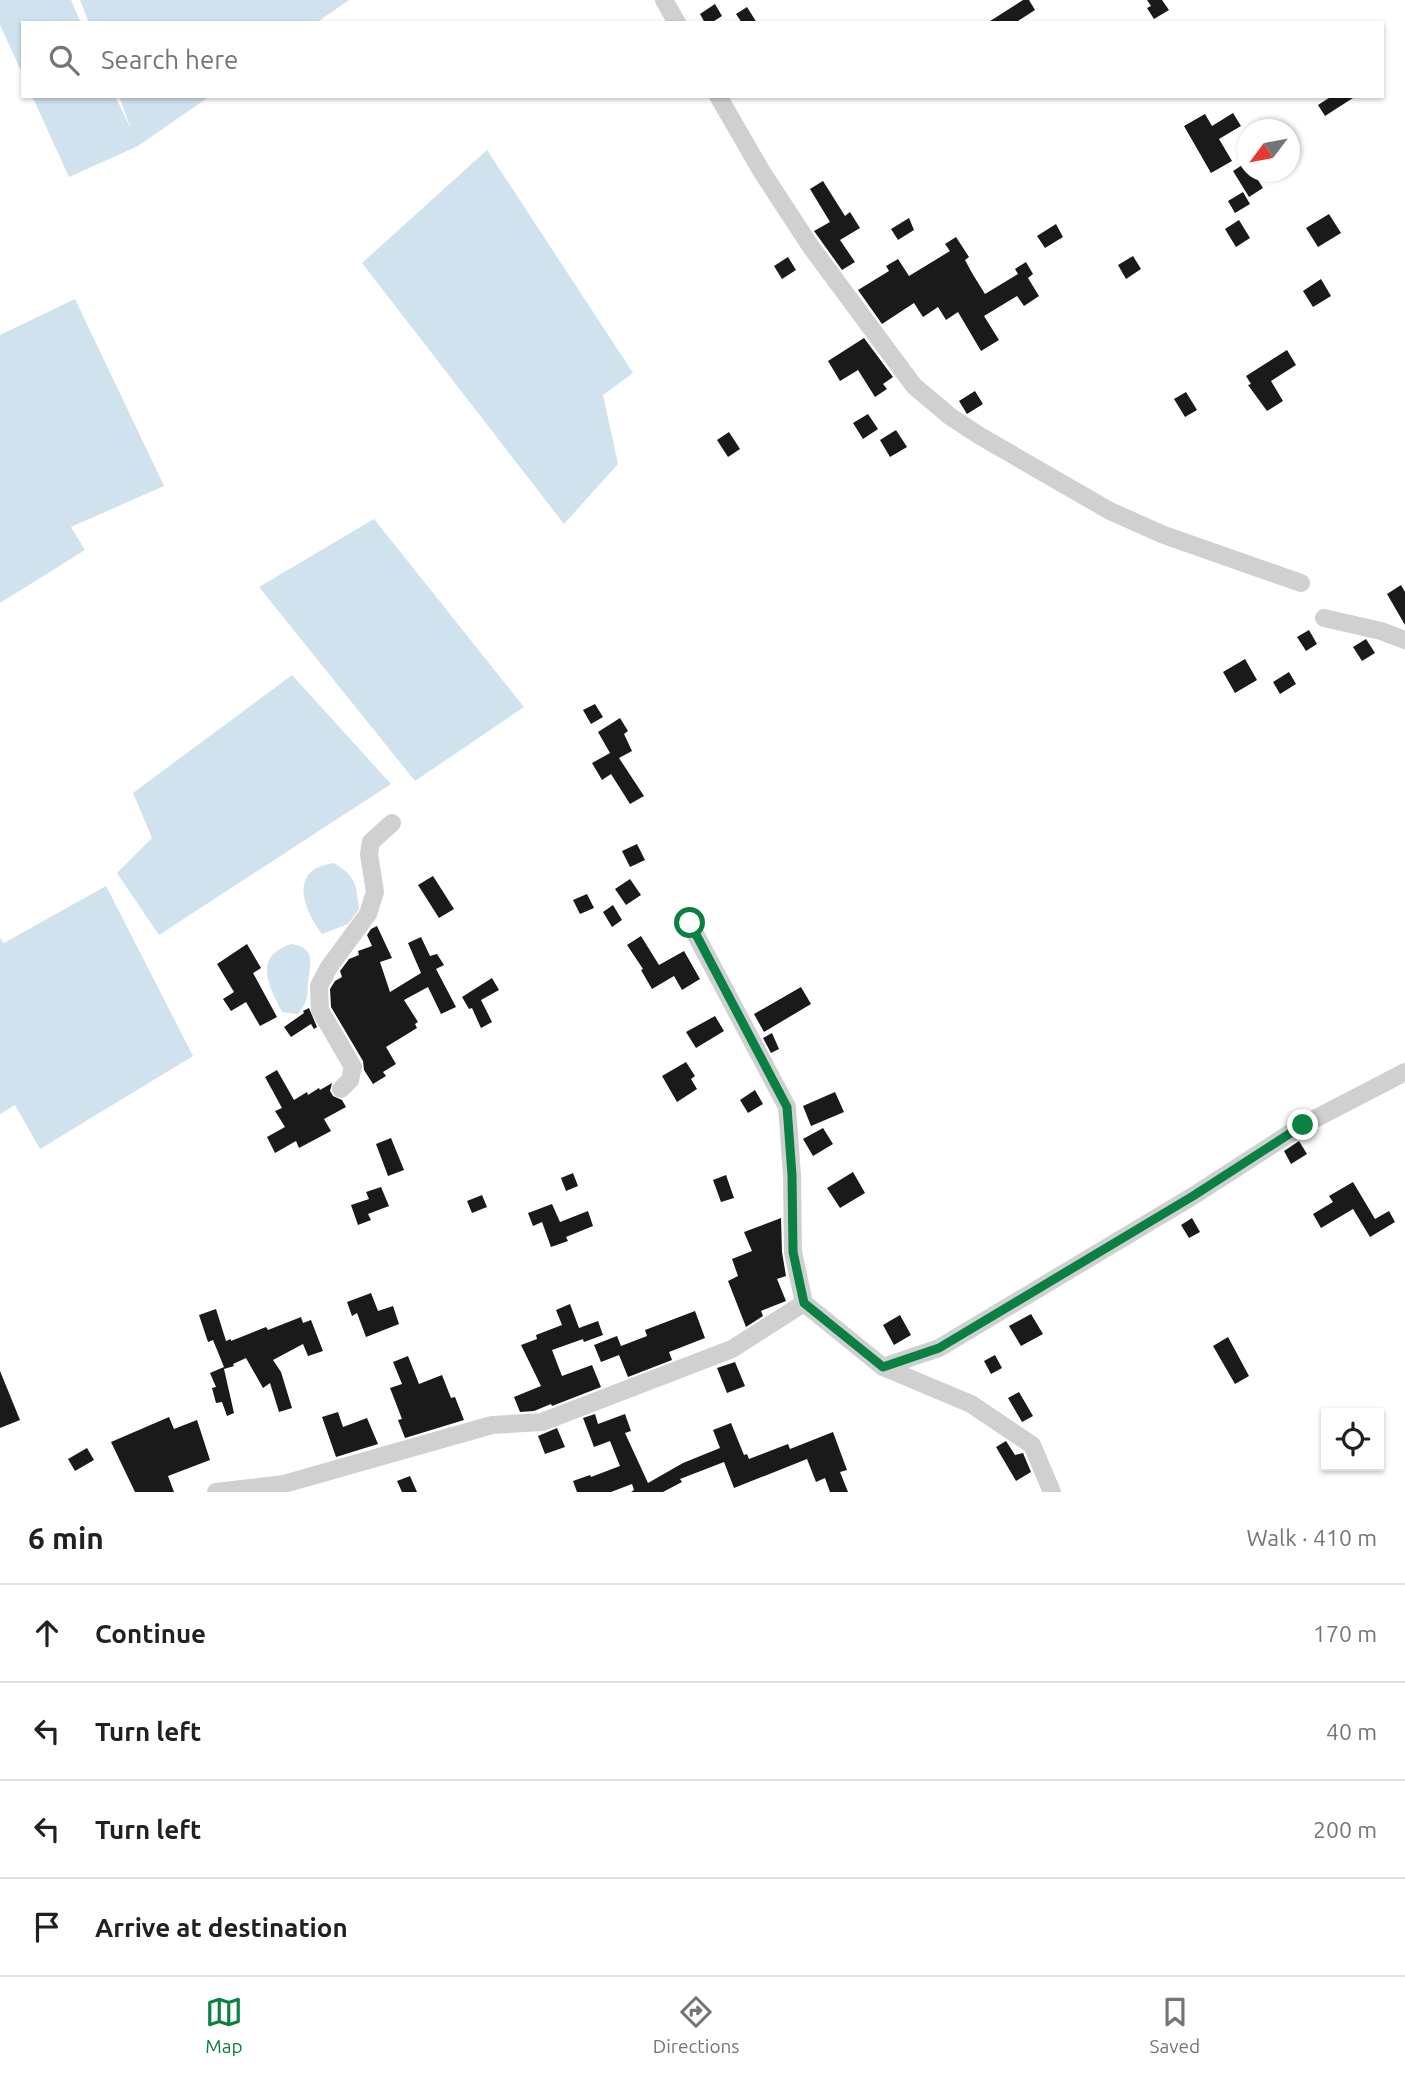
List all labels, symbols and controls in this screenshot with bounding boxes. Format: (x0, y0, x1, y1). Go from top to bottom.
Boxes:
search box (21, 21, 1384, 98)
icon: search (45, 41, 83, 79)
text: Search here (101, 45, 238, 74)
north arrow (1237, 119, 1300, 182)
route start (674, 907, 705, 938)
route end (1287, 1109, 1318, 1140)
map controls (1321, 1408, 1384, 1471)
button: locate (1321, 1408, 1384, 1471)
text: 6 min (28, 1521, 104, 1555)
text: Walk · 410 m (1246, 1525, 1377, 1550)
icon: ahead (28, 1614, 66, 1652)
text: Continue (95, 1619, 206, 1648)
text: 170 m (1313, 1621, 1377, 1646)
icon: left (28, 1712, 66, 1750)
text: Turn left (95, 1717, 201, 1746)
text: 40 m (1326, 1719, 1377, 1744)
icon: left (28, 1810, 66, 1848)
text: Turn left (95, 1815, 201, 1844)
text: 200 m (1313, 1817, 1377, 1842)
icon: arrive (28, 1908, 66, 1946)
text: Arrive at destination (95, 1913, 348, 1942)
tab: Map (205, 1993, 243, 2057)
tab: Directions (653, 1993, 740, 2057)
tab: Saved (1149, 1993, 1200, 2057)

